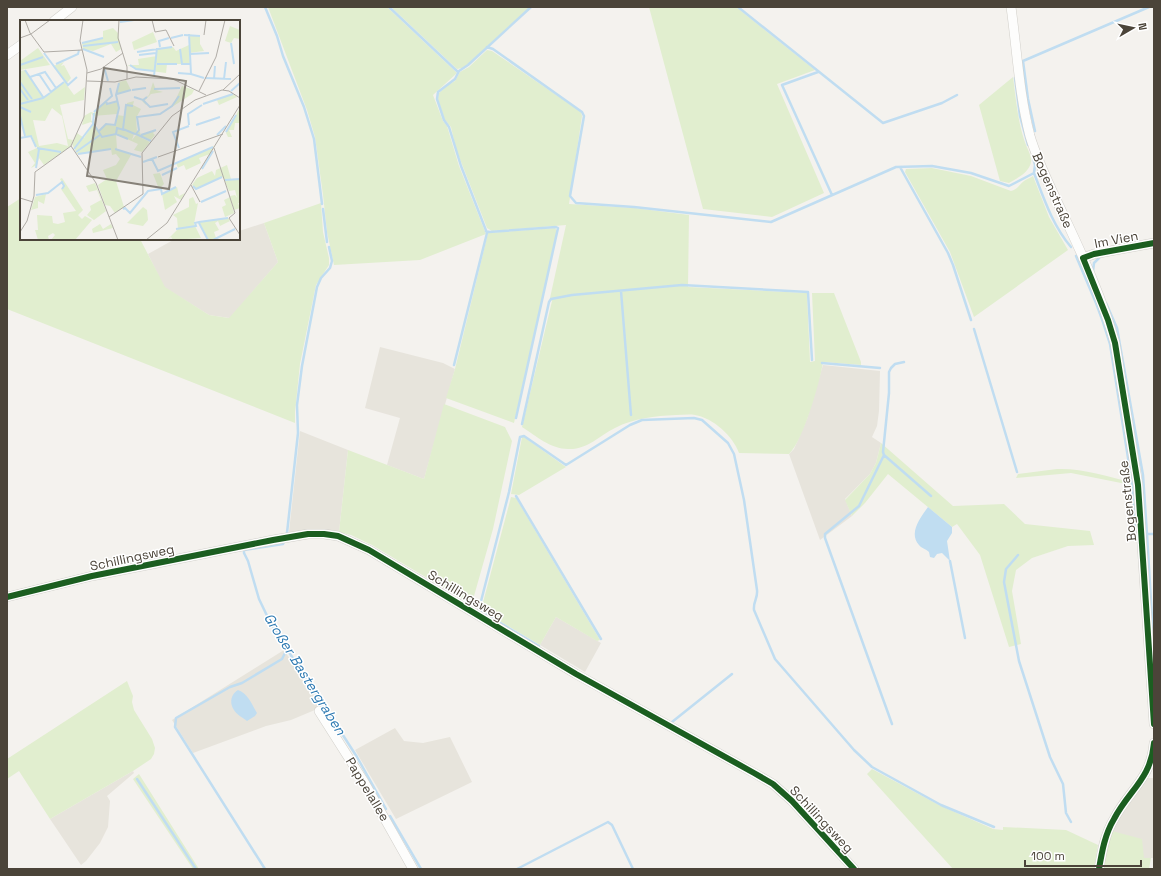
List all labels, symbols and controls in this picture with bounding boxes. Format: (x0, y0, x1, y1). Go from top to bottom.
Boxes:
north arrow (1113, 8, 1153, 48)
inset map (20, 20, 240, 240)
text: N (1135, 22, 1150, 31)
street label: Bogenstraße (1028, 150, 1077, 231)
street label: Im Vien (1093, 227, 1140, 252)
street label: Bogenstraße (1115, 460, 1140, 542)
street label: Schillingsweg (88, 540, 176, 575)
street label: Schillingsweg (425, 566, 507, 625)
water label: Großer Bastergraben (260, 610, 350, 739)
street label: Pappelallee (342, 754, 393, 825)
street label: Schillingsweg (786, 782, 857, 857)
scale bar (1025, 842, 1141, 868)
text: 100 m (1031, 848, 1065, 864)

